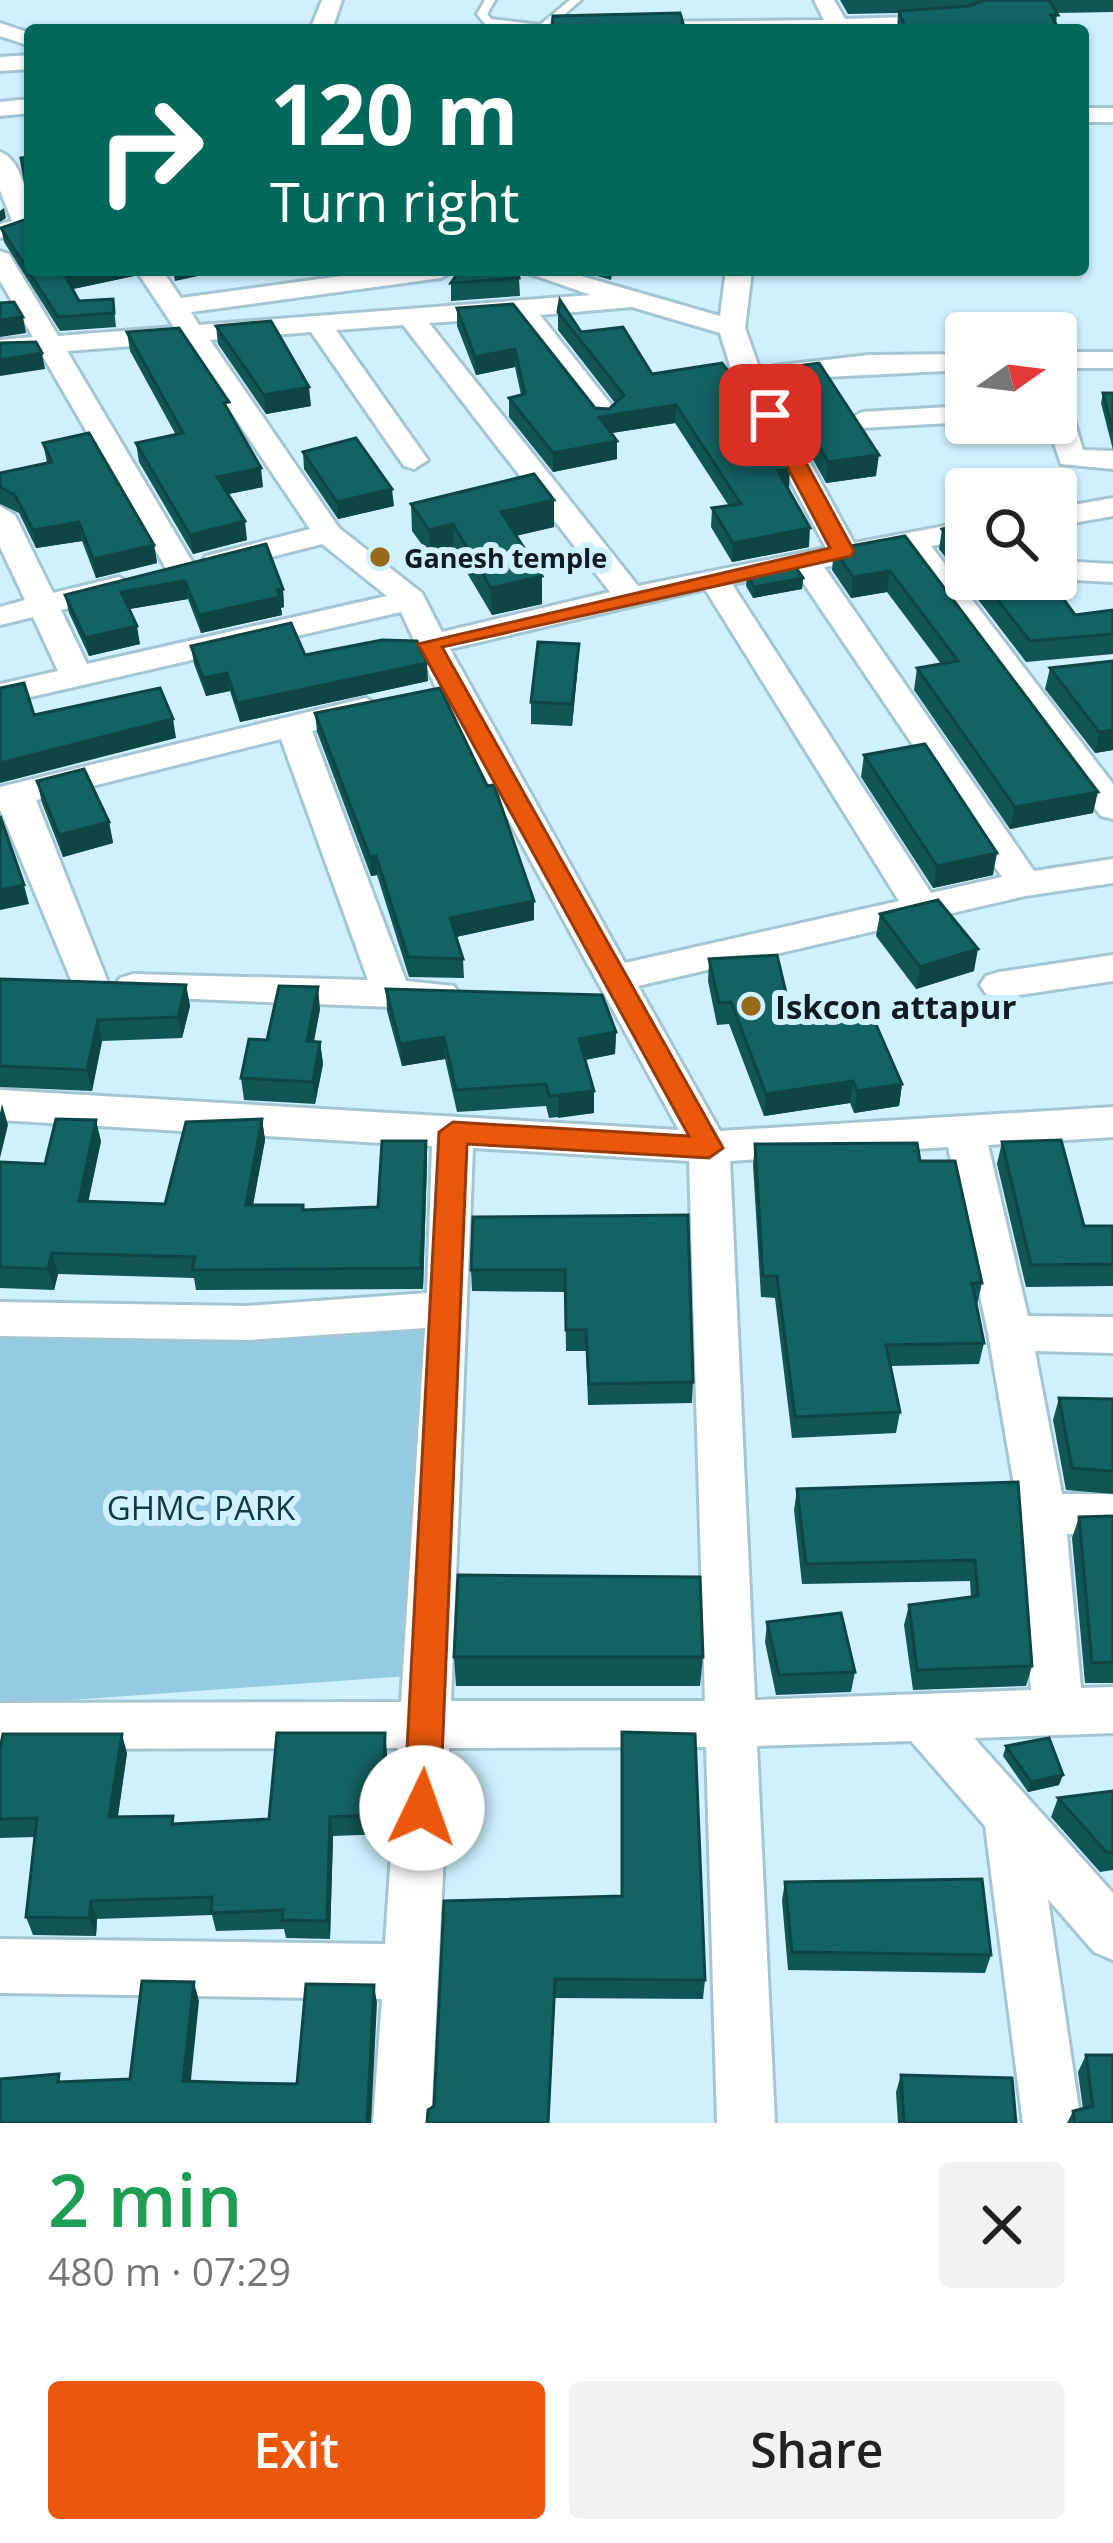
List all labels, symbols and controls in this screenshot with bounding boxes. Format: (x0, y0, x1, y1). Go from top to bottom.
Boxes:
text: 120 m (270, 55, 518, 170)
icon: right (72, 72, 228, 228)
text: Turn right (270, 164, 519, 238)
north arrow (945, 312, 1077, 444)
map controls (945, 312, 1077, 600)
pin (719, 364, 821, 466)
icon: arrive (737, 382, 803, 448)
button: search (945, 468, 1077, 600)
place label: Ganesh temple (404, 539, 607, 576)
marker: Ganesh temple (367, 544, 393, 570)
place label: Iskcon attapur (775, 984, 1017, 1029)
marker: Iskcon attapur (738, 993, 764, 1019)
park label: GHMC PARK (107, 1485, 296, 1530)
position arrow (359, 1745, 485, 1871)
text: 2 min (48, 2150, 242, 2248)
button: close (939, 2162, 1065, 2288)
text: 480 m · 07:29 (48, 2244, 291, 2297)
button: Exit (48, 2381, 545, 2519)
button: Share (569, 2381, 1065, 2519)

